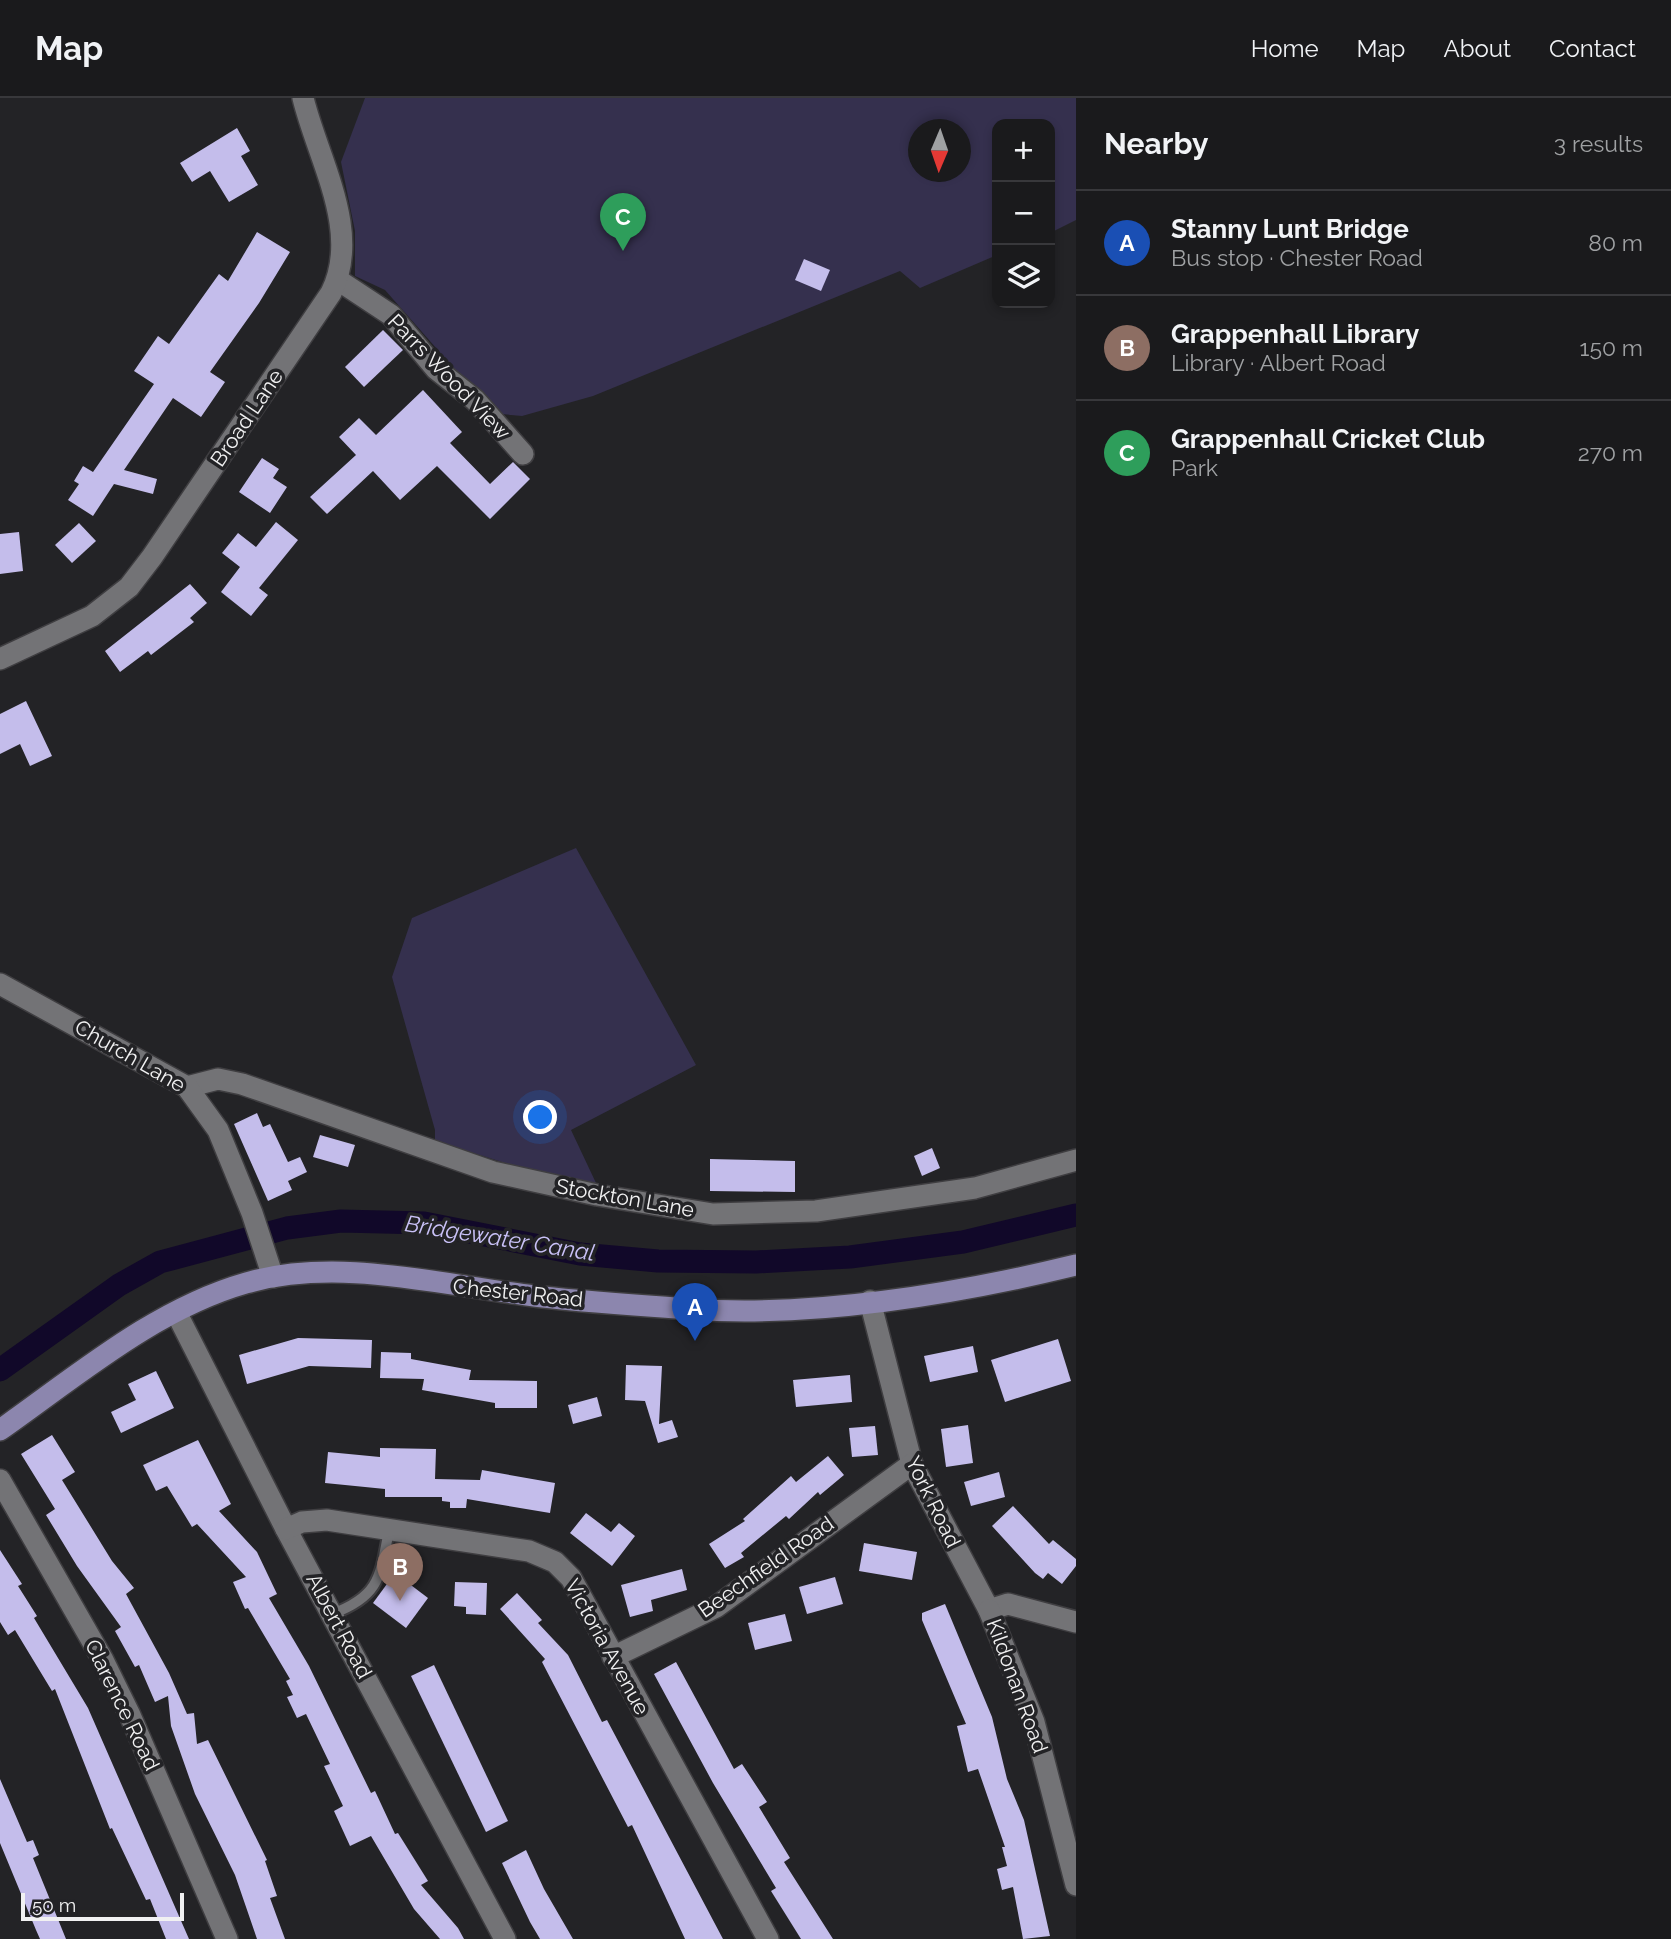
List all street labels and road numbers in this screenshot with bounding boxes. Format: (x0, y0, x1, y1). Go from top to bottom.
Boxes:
street label: Parrs Wood View (383, 309, 516, 445)
street label: Broad Lane (205, 364, 288, 471)
street label: Church Lane (71, 1014, 190, 1097)
street label: Stockton Lane (554, 1173, 696, 1222)
street label: Chester Road (452, 1273, 584, 1312)
street label: York Road (901, 1452, 966, 1552)
street label: Beechfield Road (693, 1511, 838, 1623)
street label: Albert Road (301, 1569, 378, 1683)
street label: Victoria Avenue (560, 1574, 655, 1719)
street label: Kildonan Road (982, 1615, 1053, 1756)
street label: Clarence Road (80, 1635, 165, 1774)

